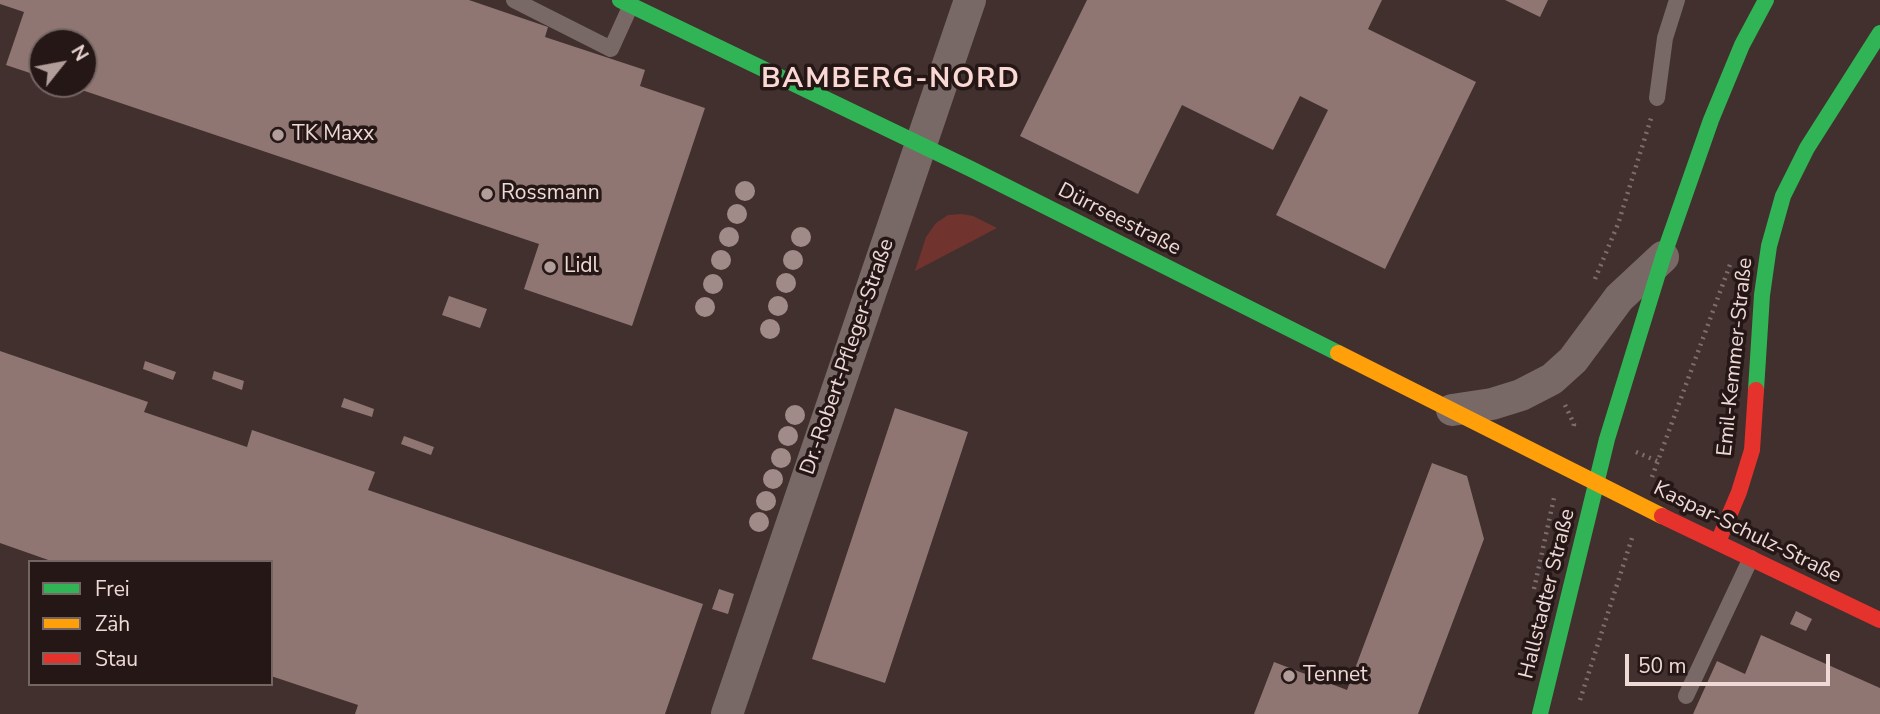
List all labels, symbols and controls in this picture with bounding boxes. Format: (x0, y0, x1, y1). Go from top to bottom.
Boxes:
north arrow (28, 28, 98, 98)
text: N (64, 40, 94, 66)
district label: BAMBERG-NORD (763, 63, 1019, 97)
place label: TK Maxx (292, 122, 374, 148)
marker: TK Maxx (270, 127, 286, 143)
street label: Dürrseestraße (1053, 178, 1185, 262)
place label: Rossmann (501, 181, 600, 207)
marker: Rossmann (479, 186, 495, 202)
street label: Dr.-Robert-Pfleger-Straße (796, 236, 900, 478)
place label: Lidl (564, 254, 599, 280)
street label: Emil-Kemmer-Straße (1713, 256, 1759, 458)
marker: Lidl (542, 259, 558, 275)
street label: Kaspar-Schulz-Straße (1649, 477, 1845, 589)
street label: Hallstadter Straße (1515, 506, 1581, 682)
legend (28, 560, 273, 686)
text: Frei (95, 575, 130, 603)
text: Zäh (95, 610, 130, 638)
scale bar (1628, 640, 1833, 684)
text: Stau (95, 645, 138, 673)
text: 50 m (1638, 652, 1687, 680)
place label: Tennet (1303, 663, 1368, 689)
marker: Tennet (1281, 668, 1297, 684)

